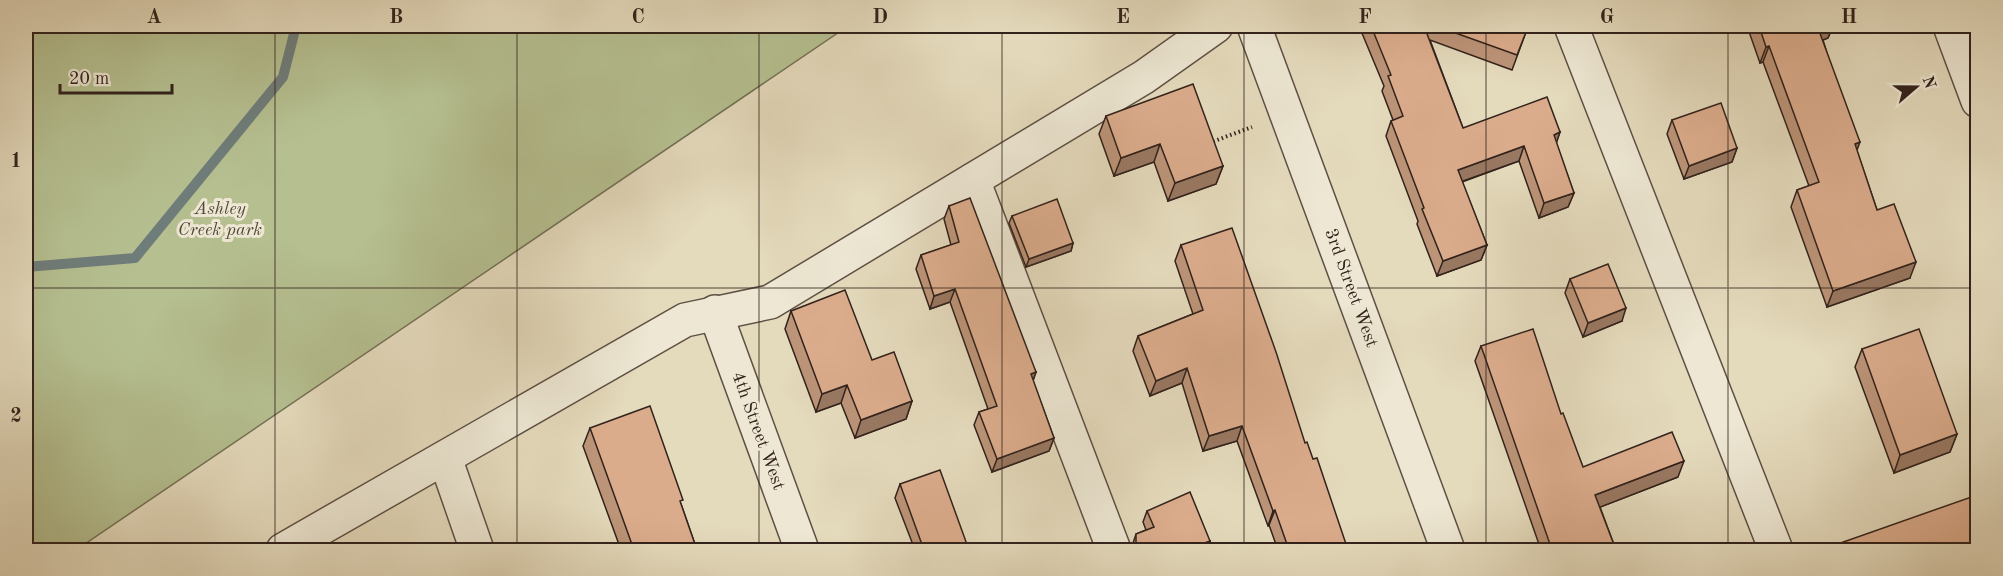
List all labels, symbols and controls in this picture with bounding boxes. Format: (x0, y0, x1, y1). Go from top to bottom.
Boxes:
text: A (146, 8, 162, 28)
text: B (389, 8, 403, 28)
text: C (631, 8, 645, 28)
text: D (872, 8, 888, 28)
text: E (1116, 8, 1130, 28)
text: F (1358, 8, 1372, 28)
text: G (1600, 8, 1614, 28)
text: H (1841, 8, 1857, 28)
scale bar (60, 57, 172, 95)
north arrow (1886, 57, 1946, 117)
text: 20 m (69, 70, 109, 88)
text: N (1919, 74, 1938, 92)
text: 1 (10, 152, 22, 172)
park label: Ashley Creek park (178, 200, 262, 239)
street label: 3rd Street West (1321, 226, 1381, 350)
street label: 4th Street West (728, 370, 788, 492)
text: 2 (10, 407, 22, 427)

